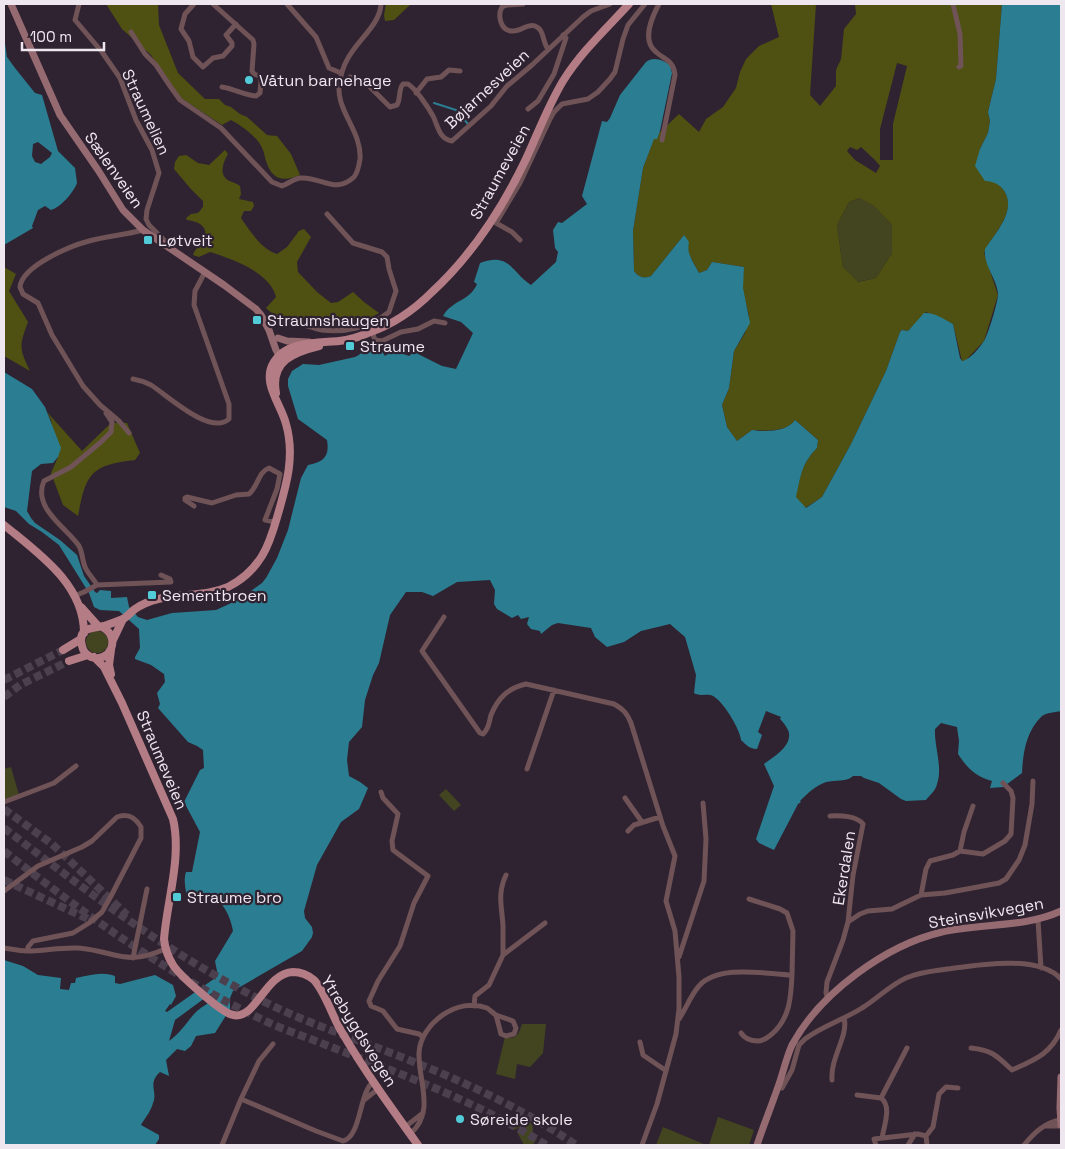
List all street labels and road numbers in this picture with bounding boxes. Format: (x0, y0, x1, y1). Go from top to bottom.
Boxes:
street label: Bøjarnesveien (440, 44, 534, 134)
street label: Straumelien (117, 66, 175, 158)
street label: Straumeveien (465, 121, 535, 223)
street label: Sælenveien (80, 128, 148, 212)
street label: Straumeveien (132, 707, 192, 813)
street label: Ekerdalen (828, 829, 860, 907)
street label: Steinsvikvegen (927, 893, 1045, 933)
street label: Ytrebygdsvegen (316, 971, 402, 1091)

